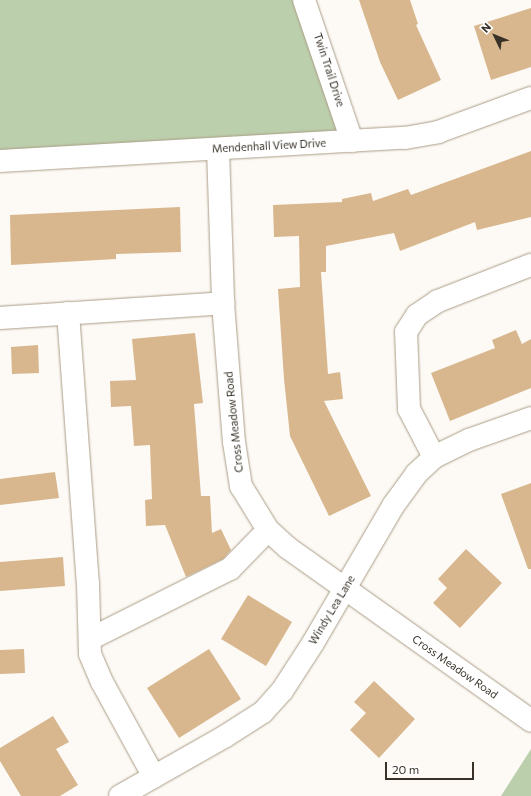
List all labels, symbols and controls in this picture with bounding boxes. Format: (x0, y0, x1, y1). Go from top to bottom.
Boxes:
north arrow (475, 16, 515, 56)
text: N (478, 20, 493, 35)
street label: Twin Trail Drive (311, 31, 347, 109)
street label: Mendenhall View Drive (212, 136, 326, 156)
street label: Cross Meadow Road (222, 371, 246, 473)
street label: Windy Lea Lane (306, 573, 358, 647)
street label: Cross Meadow Road (410, 632, 500, 702)
scale bar (387, 754, 476, 780)
text: 20 m (392, 762, 419, 776)

